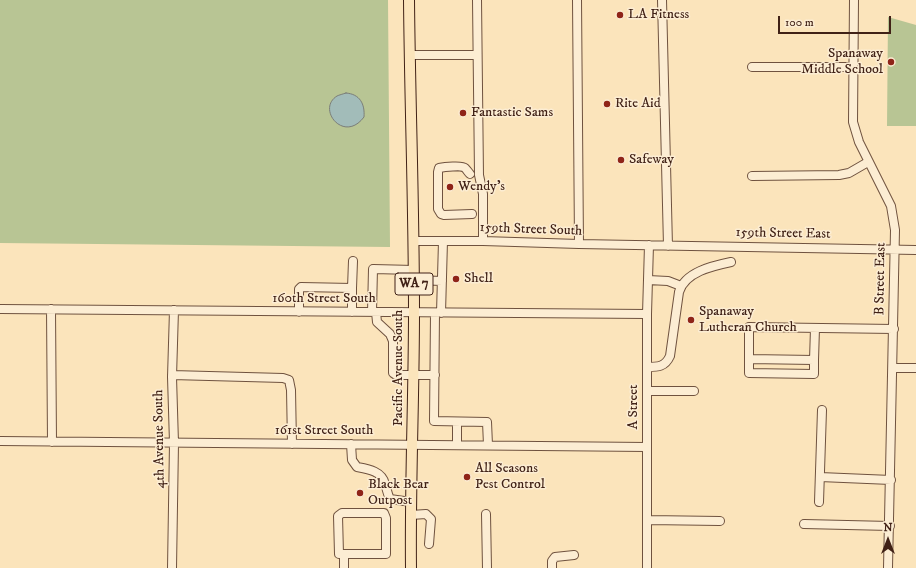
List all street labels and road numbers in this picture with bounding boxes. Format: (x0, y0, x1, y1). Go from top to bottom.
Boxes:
street label: 159th Street South (479, 220, 583, 240)
street label: 159th Street East (735, 225, 831, 243)
street label: B Street East (872, 242, 890, 316)
road number: WA 7 (395, 273, 433, 295)
street label: 160th Street South (272, 291, 376, 307)
street label: Pacific Avenue South (391, 310, 407, 426)
street label: A Street (626, 384, 642, 430)
street label: 4th Avenue South (151, 389, 169, 489)
street label: 161st Street South (275, 423, 373, 439)

